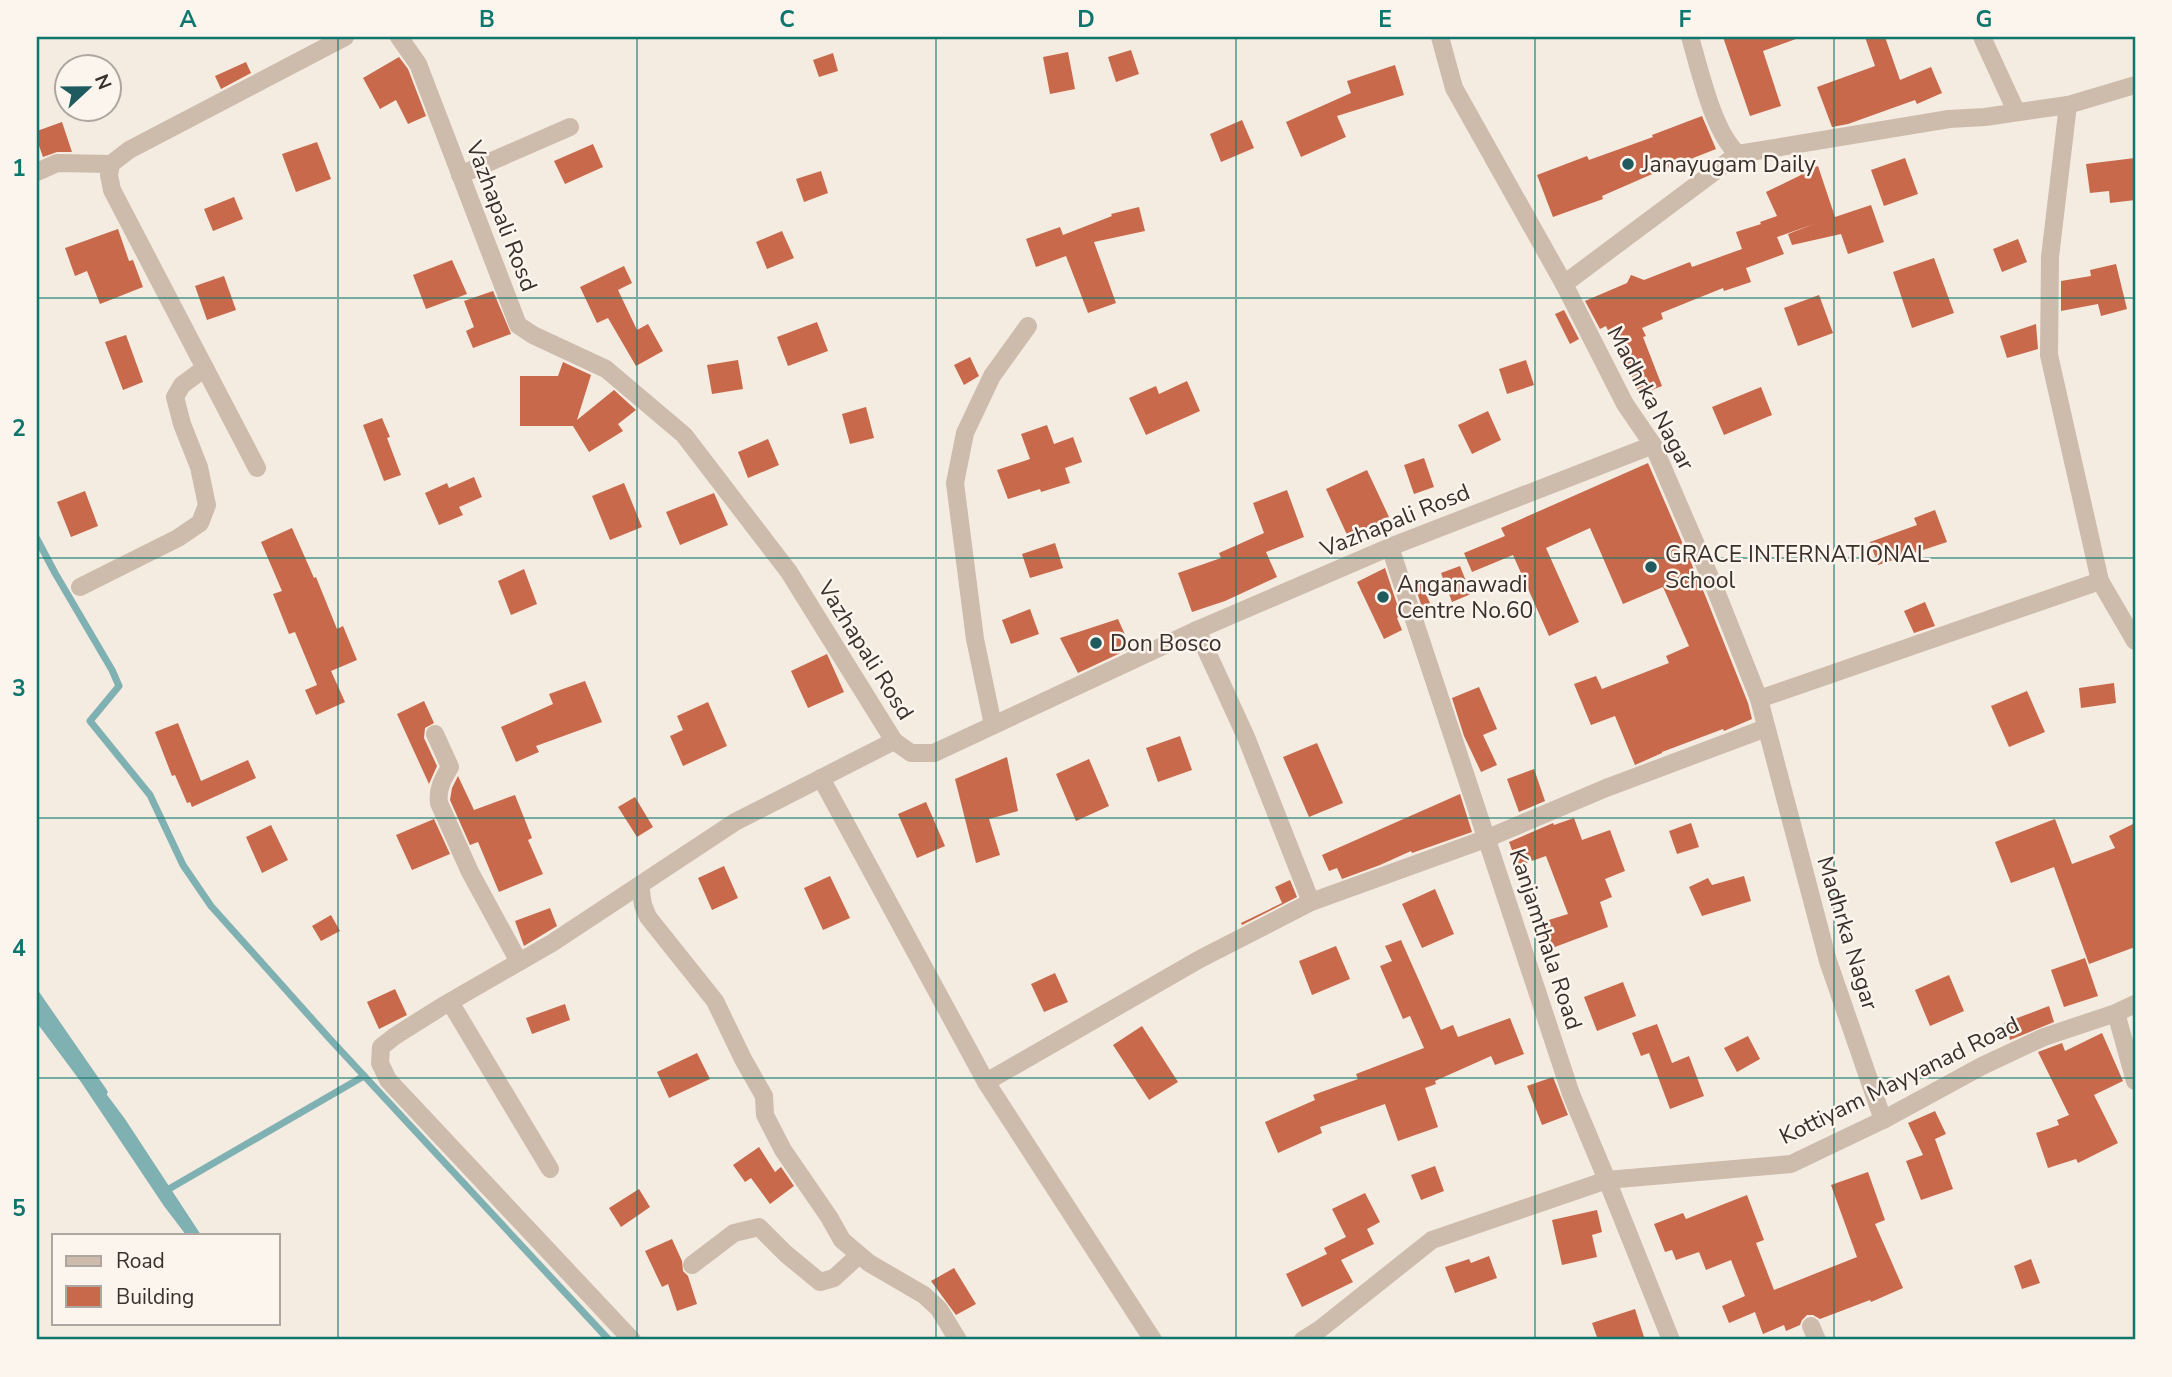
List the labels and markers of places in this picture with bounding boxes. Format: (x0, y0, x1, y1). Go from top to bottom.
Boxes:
place label: Janayugam Daily (1641, 149, 1816, 180)
marker: Janayugam Daily (1620, 156, 1636, 172)
place label: GRACE INTERNATIONAL School (1665, 539, 1930, 596)
marker: GRACE INTERNATIONAL School (1643, 559, 1659, 575)
place label: Anganawadi Centre No.60 (1397, 569, 1533, 626)
marker: Anganawadi Centre No.60 (1375, 589, 1391, 605)
place label: Don Bosco (1110, 628, 1221, 659)
marker: Don Bosco (1088, 635, 1104, 651)

